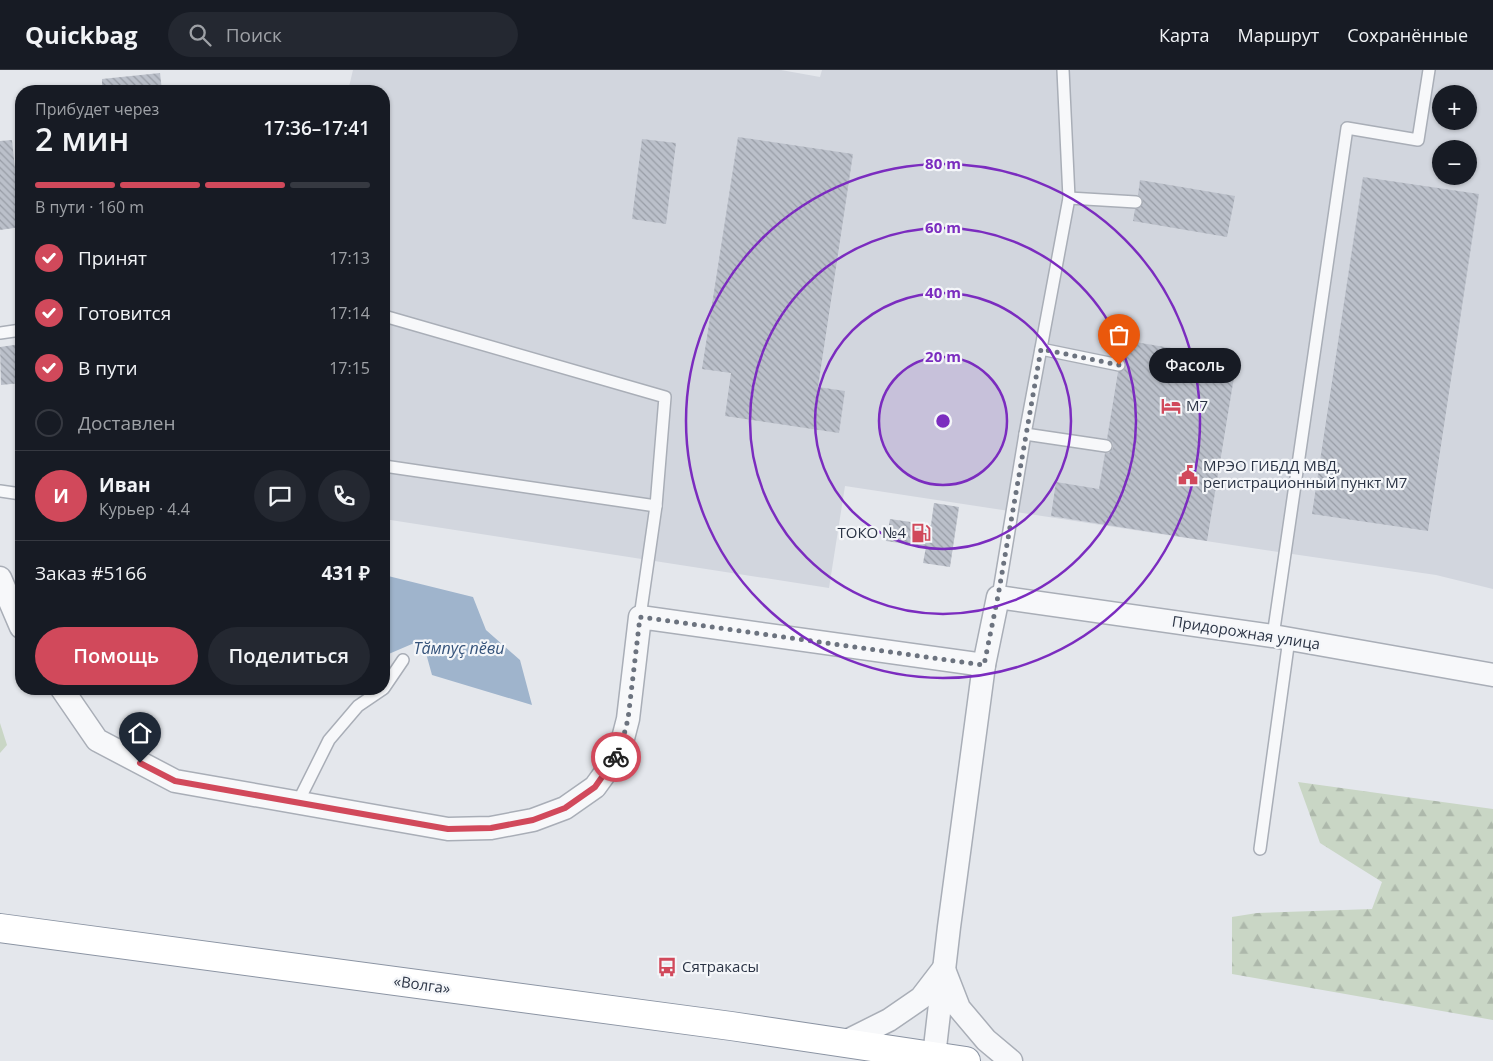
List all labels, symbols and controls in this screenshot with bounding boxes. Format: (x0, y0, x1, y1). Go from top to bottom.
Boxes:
search box (168, 12, 518, 57)
text: Quickbag (25, 18, 138, 51)
icon: search (186, 21, 214, 49)
text: Поиск (226, 22, 282, 48)
text: Карта (1159, 23, 1209, 47)
text: Маршрут (1237, 23, 1319, 47)
text: Сохранённые (1347, 23, 1468, 47)
map controls (1432, 85, 1477, 185)
button: + (1432, 85, 1477, 130)
text: Прибудет через (35, 98, 159, 120)
text: 17:36–17:41 (263, 115, 370, 141)
text: 2 мин (35, 117, 129, 160)
button: − (1432, 140, 1477, 185)
text: 80 m (925, 153, 961, 173)
text: В пути · 160 m (35, 196, 144, 218)
text: 60 m (925, 217, 961, 237)
icon: check (35, 244, 63, 272)
text: Принят (78, 245, 147, 271)
text: 17:13 (329, 247, 370, 269)
text: 40 m (925, 282, 961, 302)
icon: check (35, 299, 63, 327)
text: Готовится (78, 300, 171, 326)
text: 17:14 (329, 302, 370, 324)
pin (1098, 314, 1140, 365)
icon: bag (1105, 321, 1133, 349)
text: 20 m (925, 346, 961, 366)
callout: Фасоль (1149, 348, 1242, 382)
icon: check (35, 354, 63, 382)
text: Фасоль (1165, 354, 1225, 376)
text: В пути (78, 355, 138, 381)
text: 17:15 (329, 357, 370, 379)
hotel icon: М7 (1160, 395, 1182, 417)
place label: М7 (1186, 395, 1208, 415)
text: Доставлен (78, 410, 176, 436)
centre of rings (934, 412, 952, 430)
place label: МРЭО ГИБДД МВД, регистрационный пункт М7 (1203, 455, 1407, 492)
public building icon: МРЭО ГИБДД МВД, регистрационный пункт М7 (1177, 464, 1199, 486)
button: chat (254, 470, 306, 522)
button: phone (318, 470, 370, 522)
text: Иван (99, 472, 151, 498)
text: И (53, 483, 69, 509)
text: Курьер · 4.4 (99, 498, 190, 520)
place label: ТОКО №4 (838, 522, 906, 542)
fuel station icon: ТОКО №4 (910, 522, 932, 544)
text: Заказ #5166 (35, 560, 147, 586)
text: 431 ₽ (321, 560, 370, 586)
street label: Придорожная улица (1171, 610, 1322, 654)
button: Помощь (35, 627, 198, 685)
button: Поделиться (208, 627, 370, 685)
water label: Тӑмпуҫ пӗви (413, 637, 505, 659)
pin (119, 712, 161, 763)
icon: home (126, 719, 154, 747)
courier (591, 732, 641, 782)
icon: bike (602, 743, 630, 771)
bus stop icon: Сятракасы (656, 956, 678, 978)
place label: Сятракасы (682, 956, 759, 976)
street label: «Волга» (393, 970, 452, 998)

